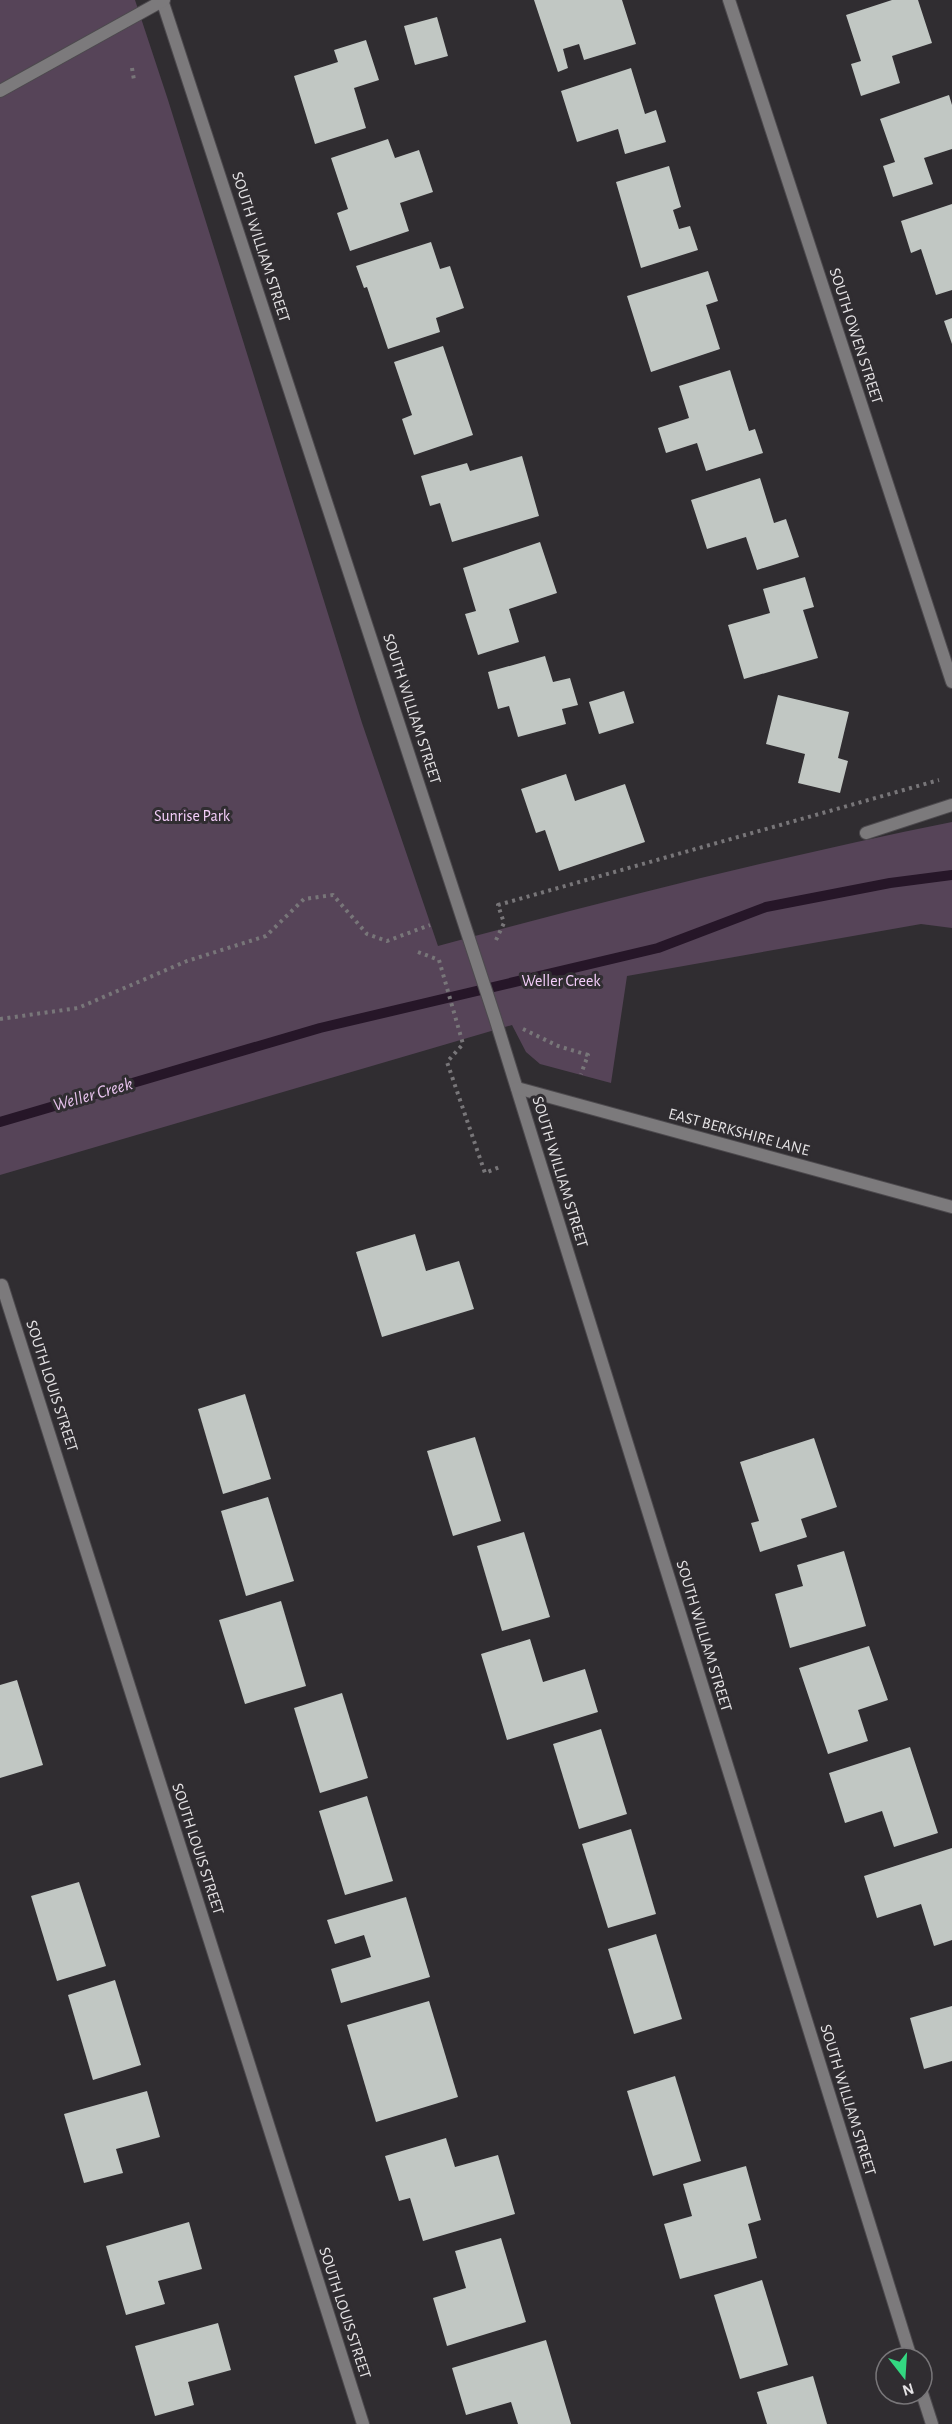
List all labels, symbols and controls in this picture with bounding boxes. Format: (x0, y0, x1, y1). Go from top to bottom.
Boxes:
street label: SOUTH WILLIAM STREET (229, 170, 293, 324)
street label: SOUTH OWEN STREET (826, 266, 886, 406)
street label: SOUTH WILLIAM STREET (380, 632, 444, 786)
park label: Sunrise Park (154, 808, 231, 824)
park label: Weller Creek (521, 973, 601, 989)
water label: Weller Creek (51, 1075, 135, 1115)
street label: SOUTH WILLIAM STREET (529, 1095, 591, 1250)
street label: EAST BERKSHIRE LANE (667, 1105, 811, 1159)
street label: SOUTH LOUIS STREET (23, 1318, 81, 1454)
street label: SOUTH WILLIAM STREET (673, 1559, 735, 1714)
street label: SOUTH LOUIS STREET (169, 1781, 227, 1917)
street label: SOUTH WILLIAM STREET (817, 2023, 879, 2178)
street label: SOUTH LOUIS STREET (316, 2245, 374, 2381)
north arrow (874, 2346, 934, 2406)
text: N (900, 2380, 916, 2399)

